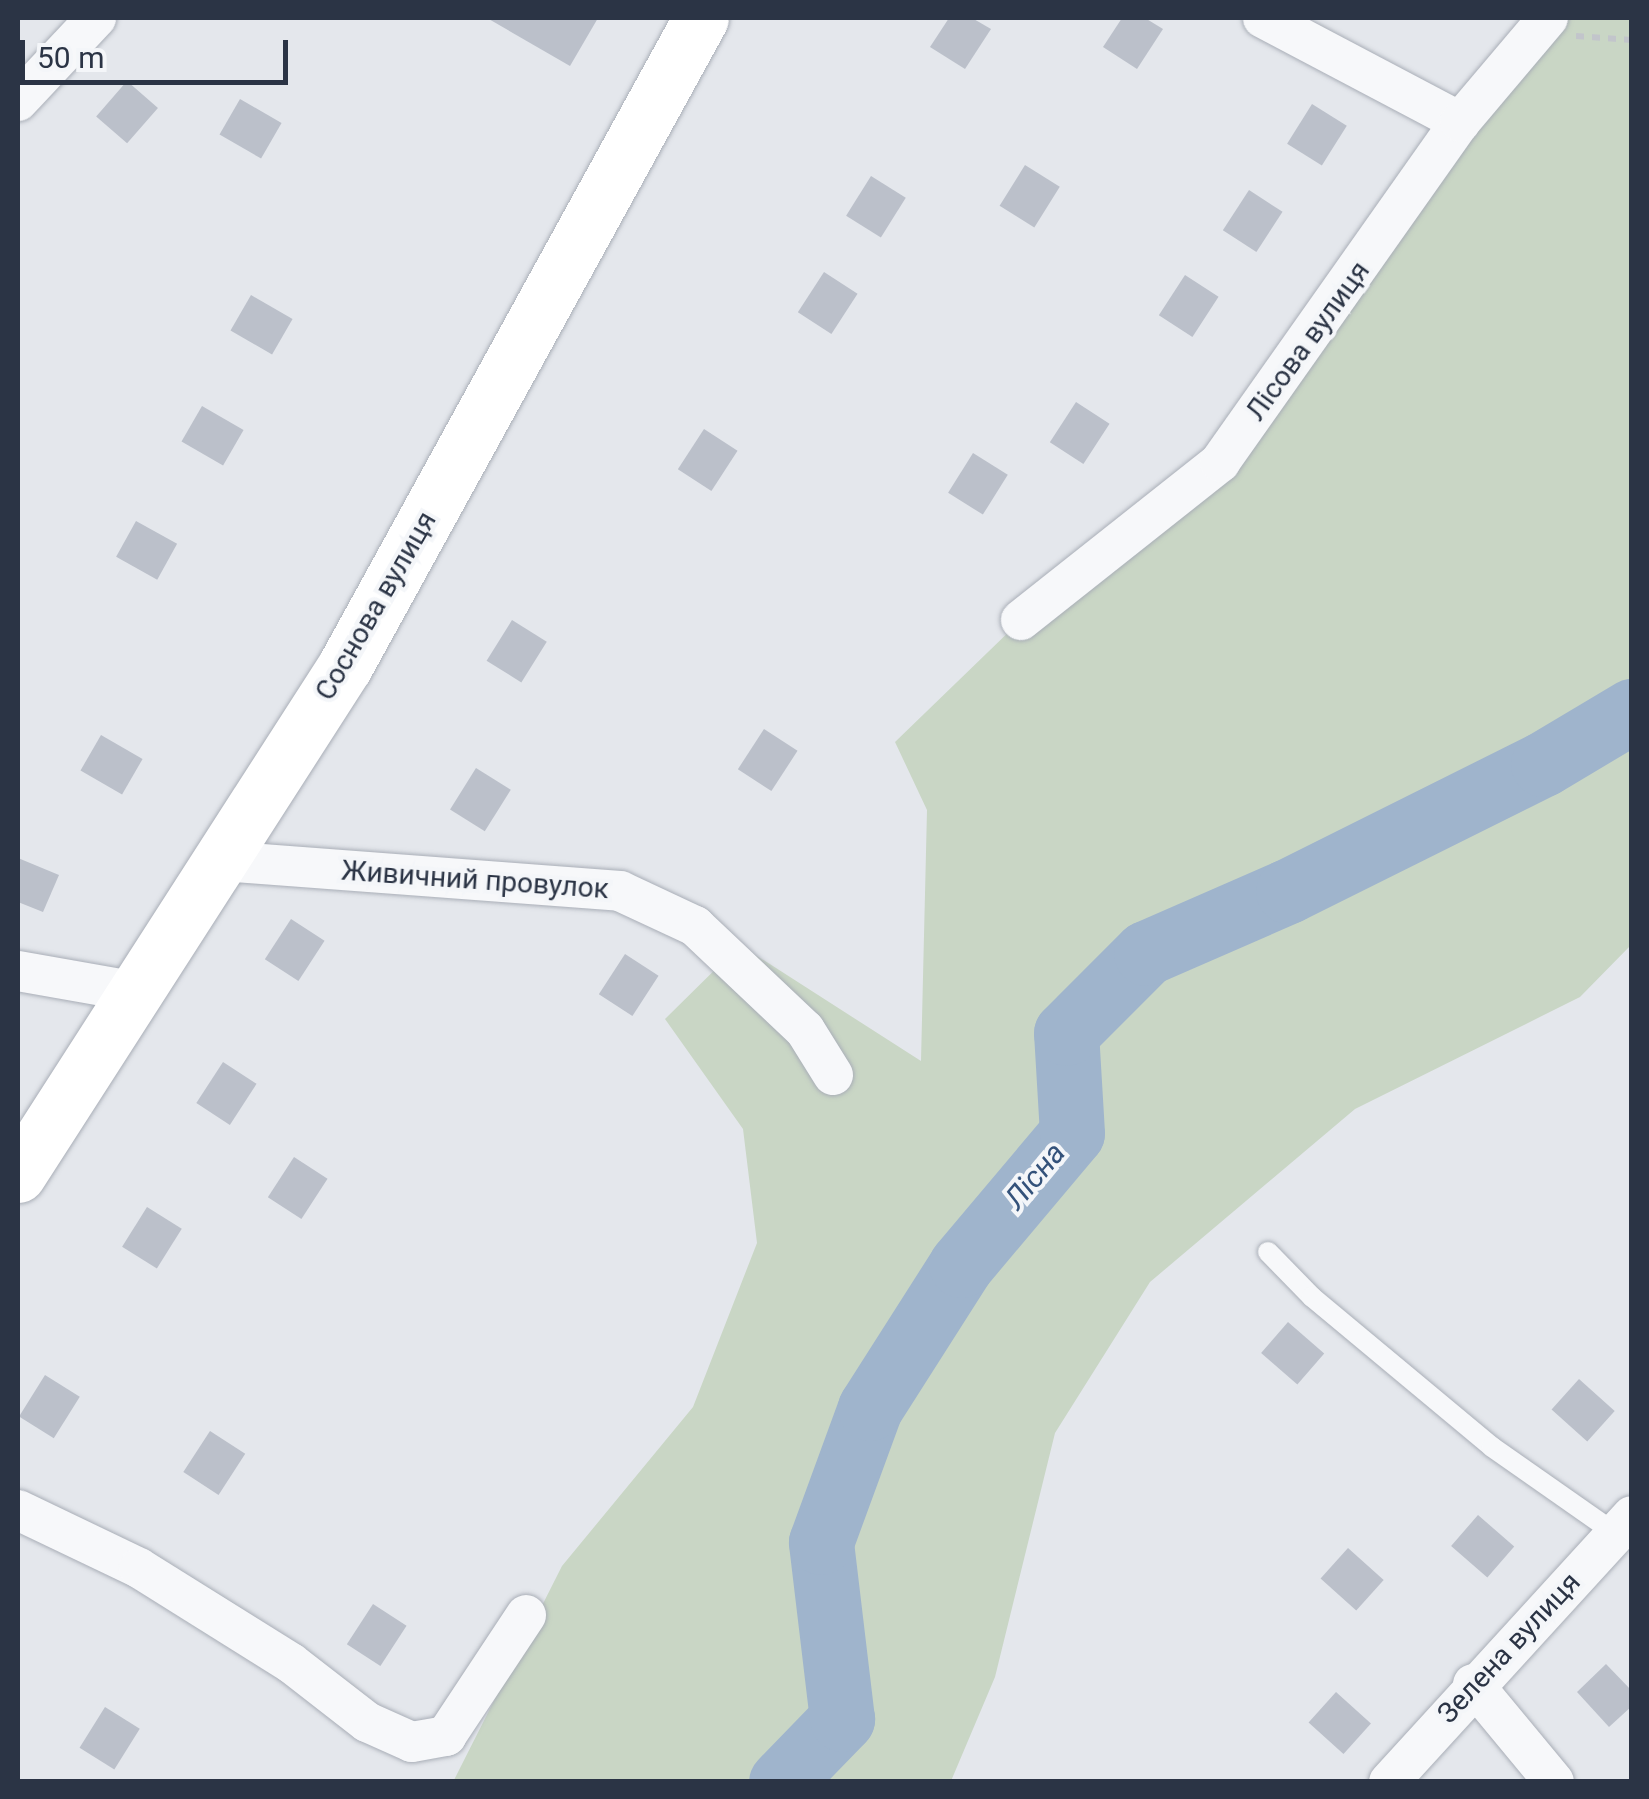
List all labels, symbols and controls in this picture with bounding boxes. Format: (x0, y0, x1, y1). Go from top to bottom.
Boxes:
scale bar (25, 20, 292, 82)
text: 50 m (37, 40, 104, 75)
street label: Лісова вулиця (1239, 255, 1377, 427)
street label: Соснова вулиця (308, 506, 444, 706)
street label: Живичний провулок (340, 854, 610, 906)
water label: Лісна (997, 1135, 1073, 1217)
street label: Зелена вулиця (1431, 1566, 1587, 1730)

